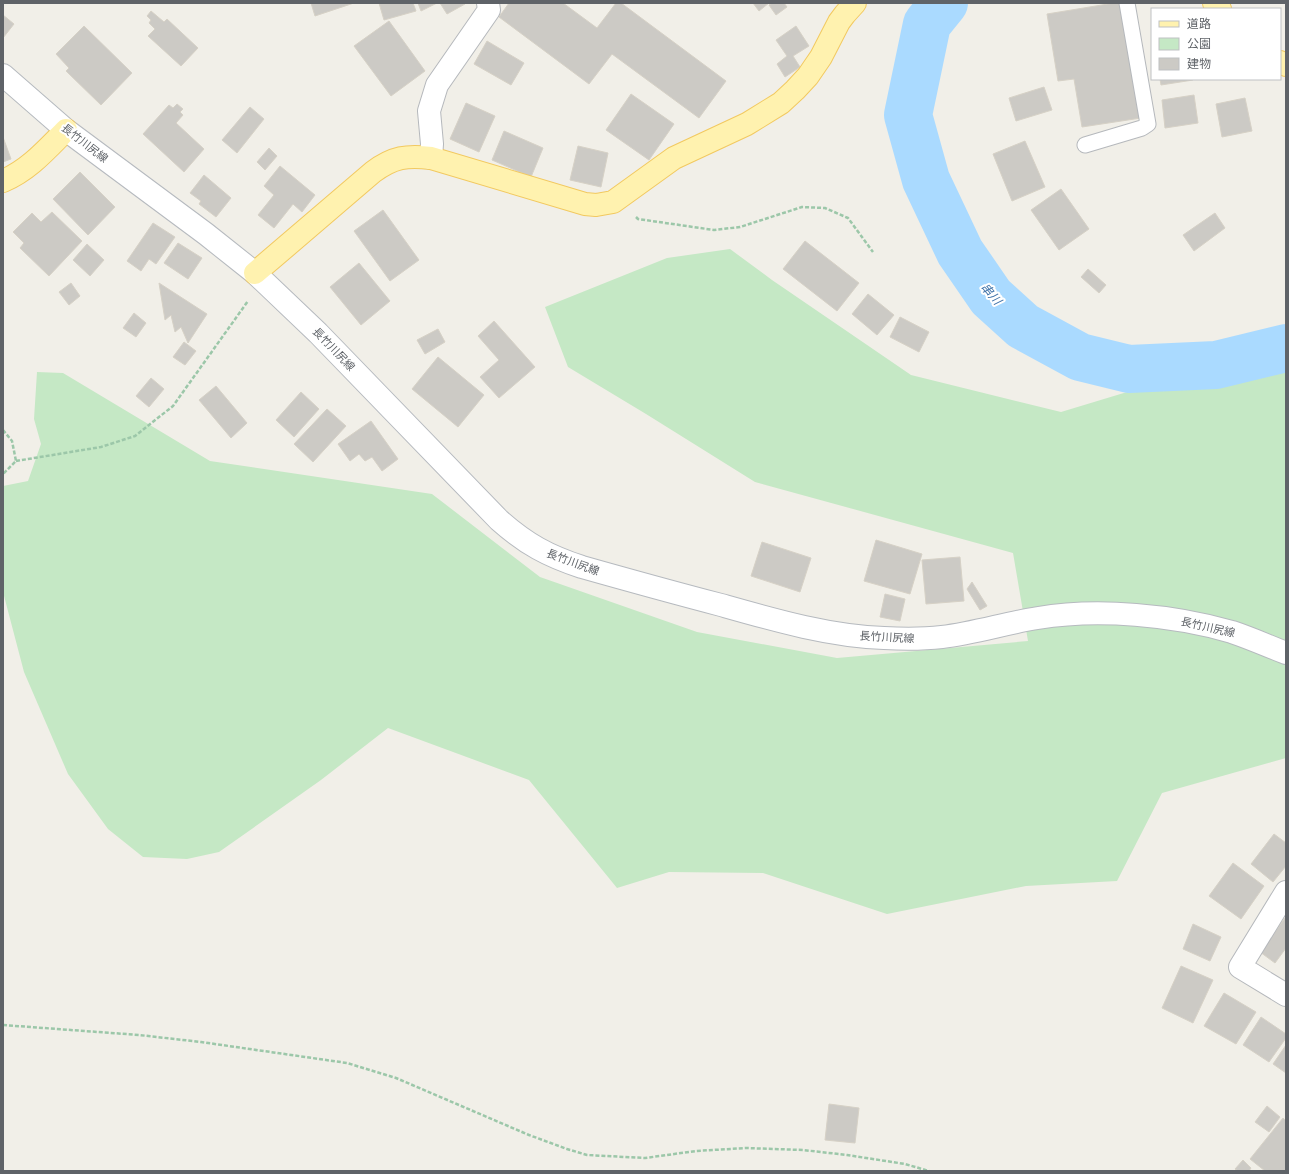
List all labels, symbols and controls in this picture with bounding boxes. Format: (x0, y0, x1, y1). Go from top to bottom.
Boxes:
legend (1151, 8, 1281, 80)
text: 道路 (1187, 17, 1211, 31)
text: 公園 (1187, 37, 1211, 51)
text: 建物 (1187, 57, 1211, 71)
street label: 長竹川尻線 (59, 121, 110, 165)
water label: 串川 (978, 280, 1005, 309)
street label: 長竹川尻線 (310, 325, 357, 374)
street label: 長竹川尻線 (545, 547, 601, 578)
street label: 長竹川尻線 (1180, 615, 1236, 640)
street label: 長竹川尻線 (859, 630, 915, 645)

